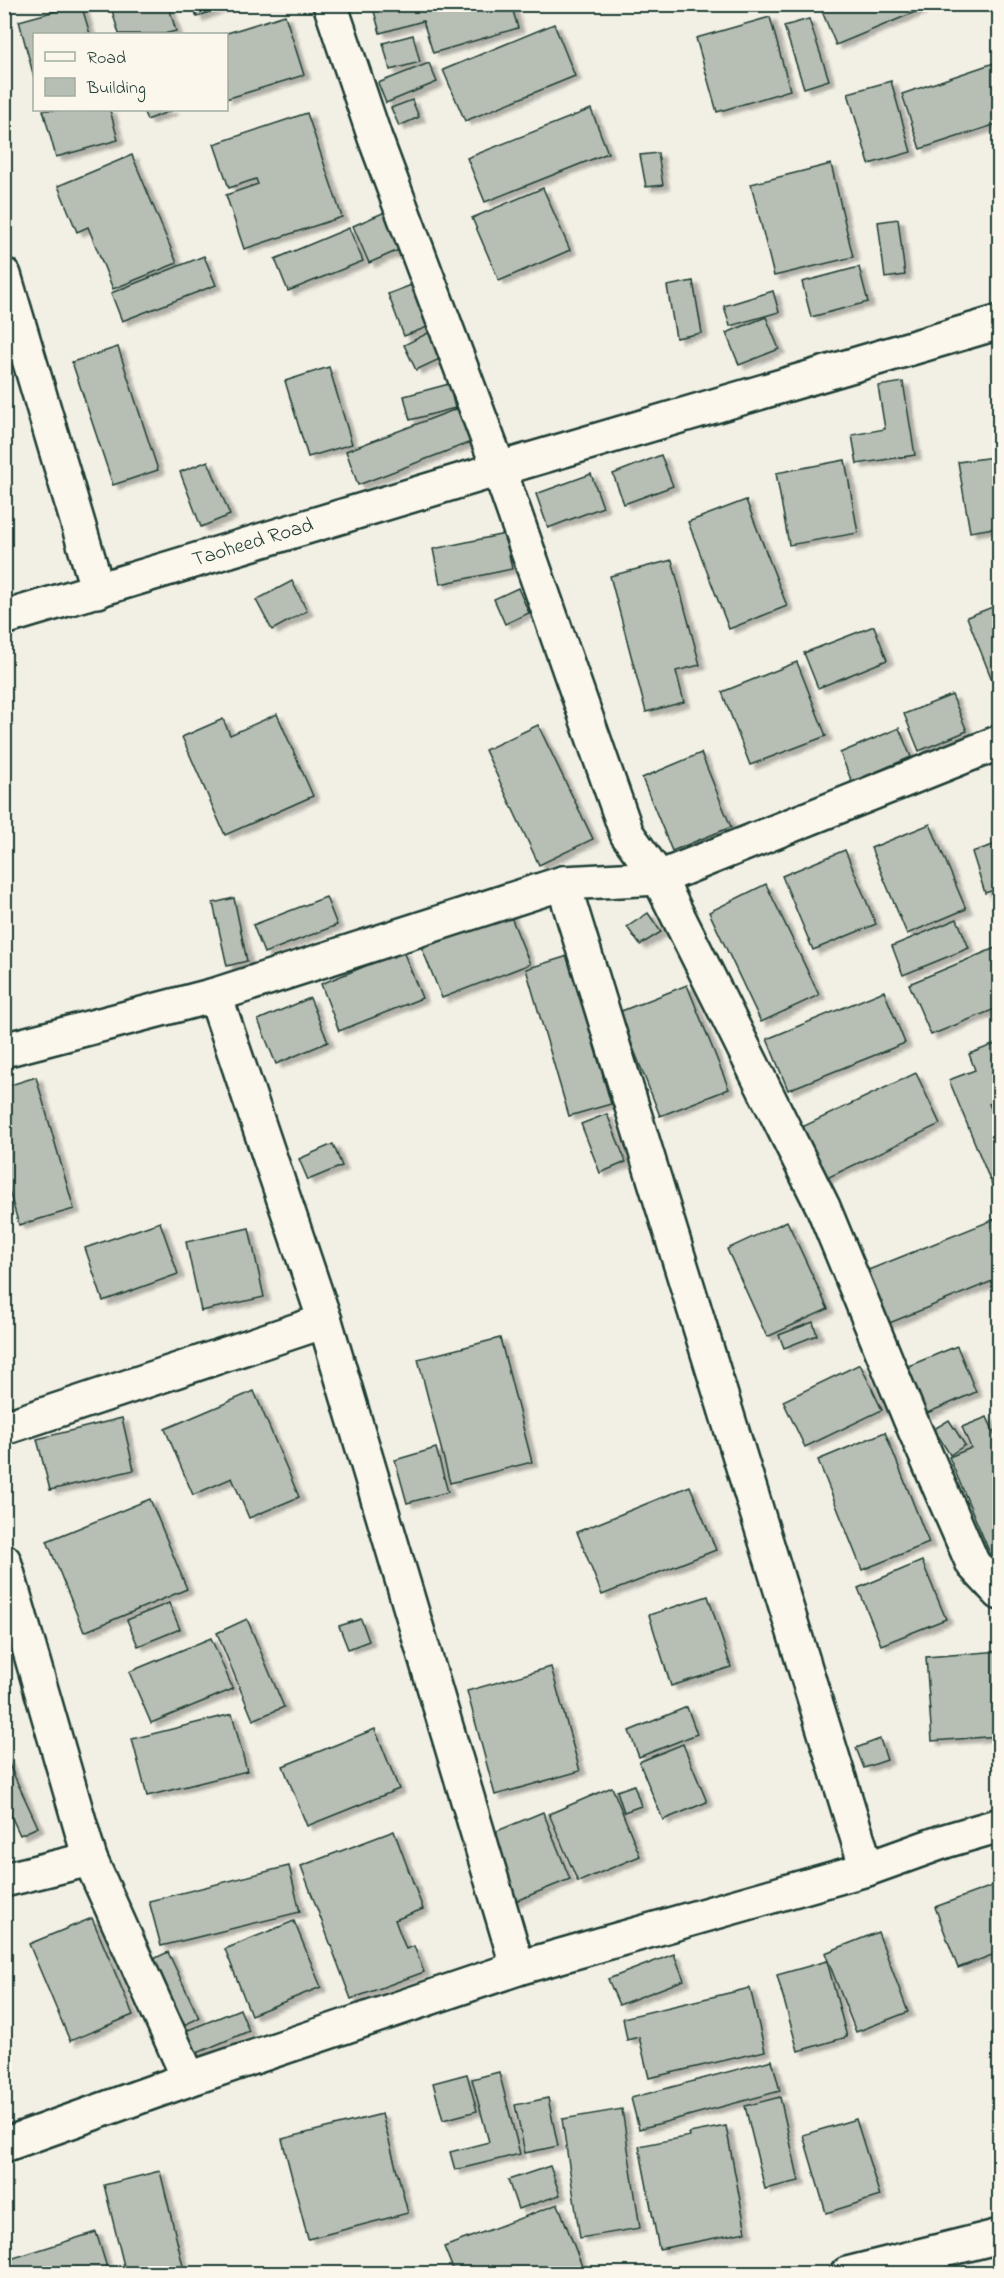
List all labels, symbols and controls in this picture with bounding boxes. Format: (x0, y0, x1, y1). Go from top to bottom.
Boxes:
legend (33, 33, 228, 111)
text: Road (87, 46, 126, 72)
text: Building (86, 76, 146, 103)
street label: Taoheed Road (189, 511, 317, 575)

